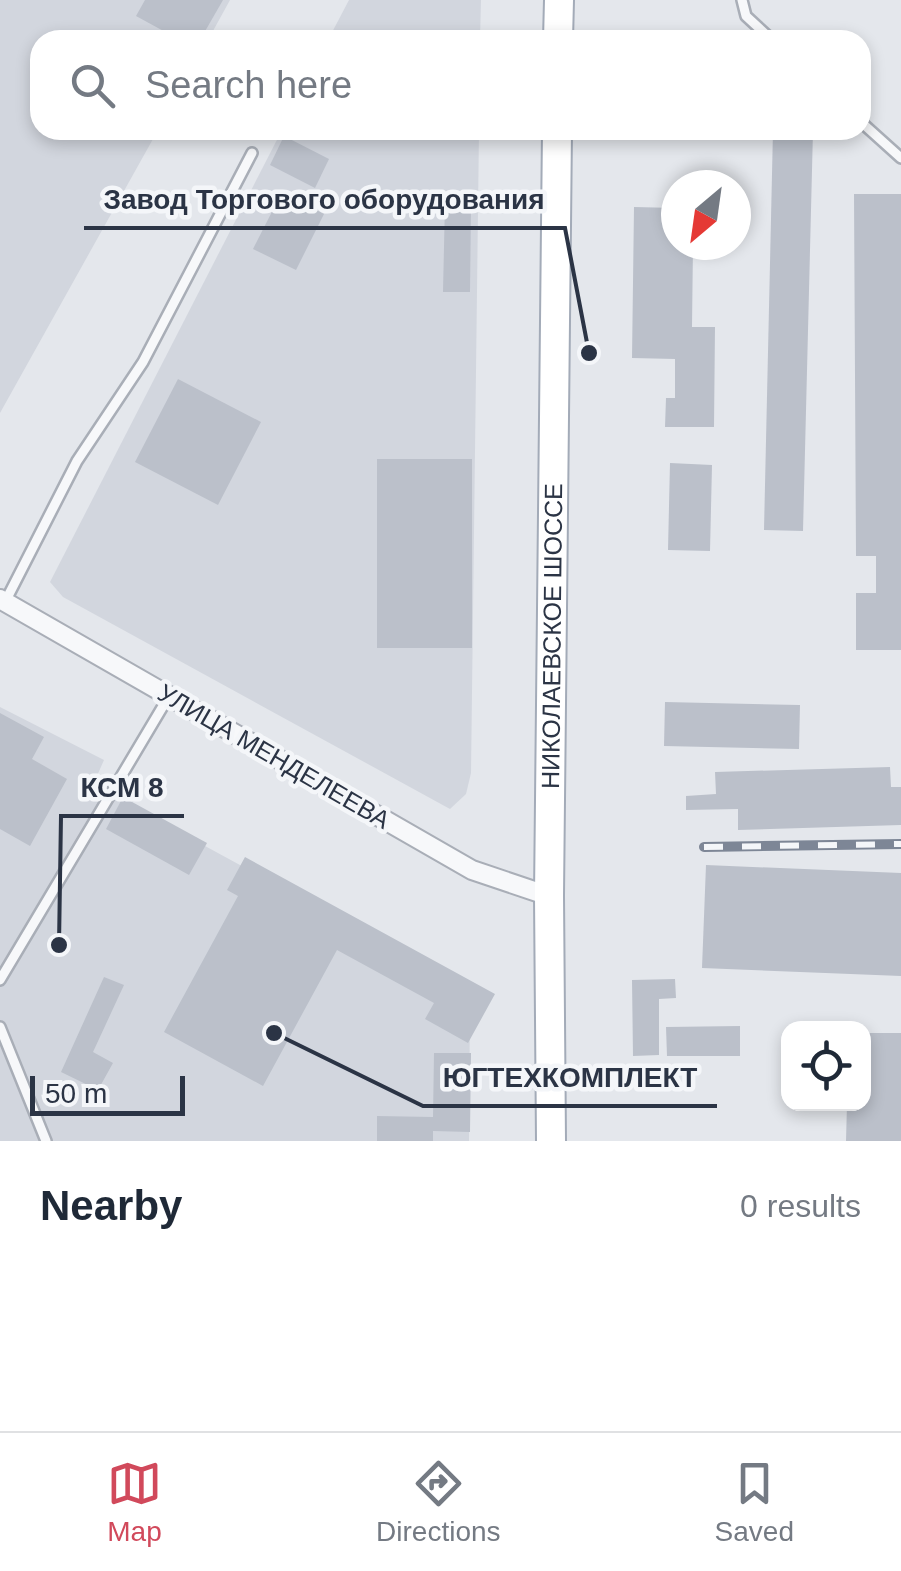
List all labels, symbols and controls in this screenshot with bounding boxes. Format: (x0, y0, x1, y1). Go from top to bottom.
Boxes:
search box (30, 30, 871, 140)
icon: search (65, 58, 120, 113)
text: Search here (145, 64, 352, 106)
callout: Завод Торгового оборудования (84, 170, 565, 228)
north arrow (661, 170, 751, 260)
text: Завод Торгового оборудования (103, 184, 545, 215)
street label: НИКОЛАЕВСКОЕ ШОССЕ (536, 483, 567, 789)
street label: УЛИЦА МЕНДЕЛЕЕВА (153, 678, 395, 834)
callout: КСМ 8 (61, 758, 184, 816)
text: КСМ 8 (80, 772, 164, 803)
map controls (781, 1021, 871, 1111)
button: locate (781, 1021, 871, 1111)
callout: ЮГТЕХКОМПЛЕКТ (423, 1048, 717, 1106)
text: ЮГТЕХКОМПЛЕКТ (443, 1062, 697, 1093)
scale bar (30, 1071, 185, 1116)
text: 50 m (45, 1078, 107, 1109)
text: Nearby (40, 1182, 182, 1229)
text: 0 results (740, 1188, 861, 1224)
tab: Map (107, 1456, 162, 1548)
tab: Directions (376, 1456, 501, 1548)
tab: Saved (715, 1456, 794, 1548)

